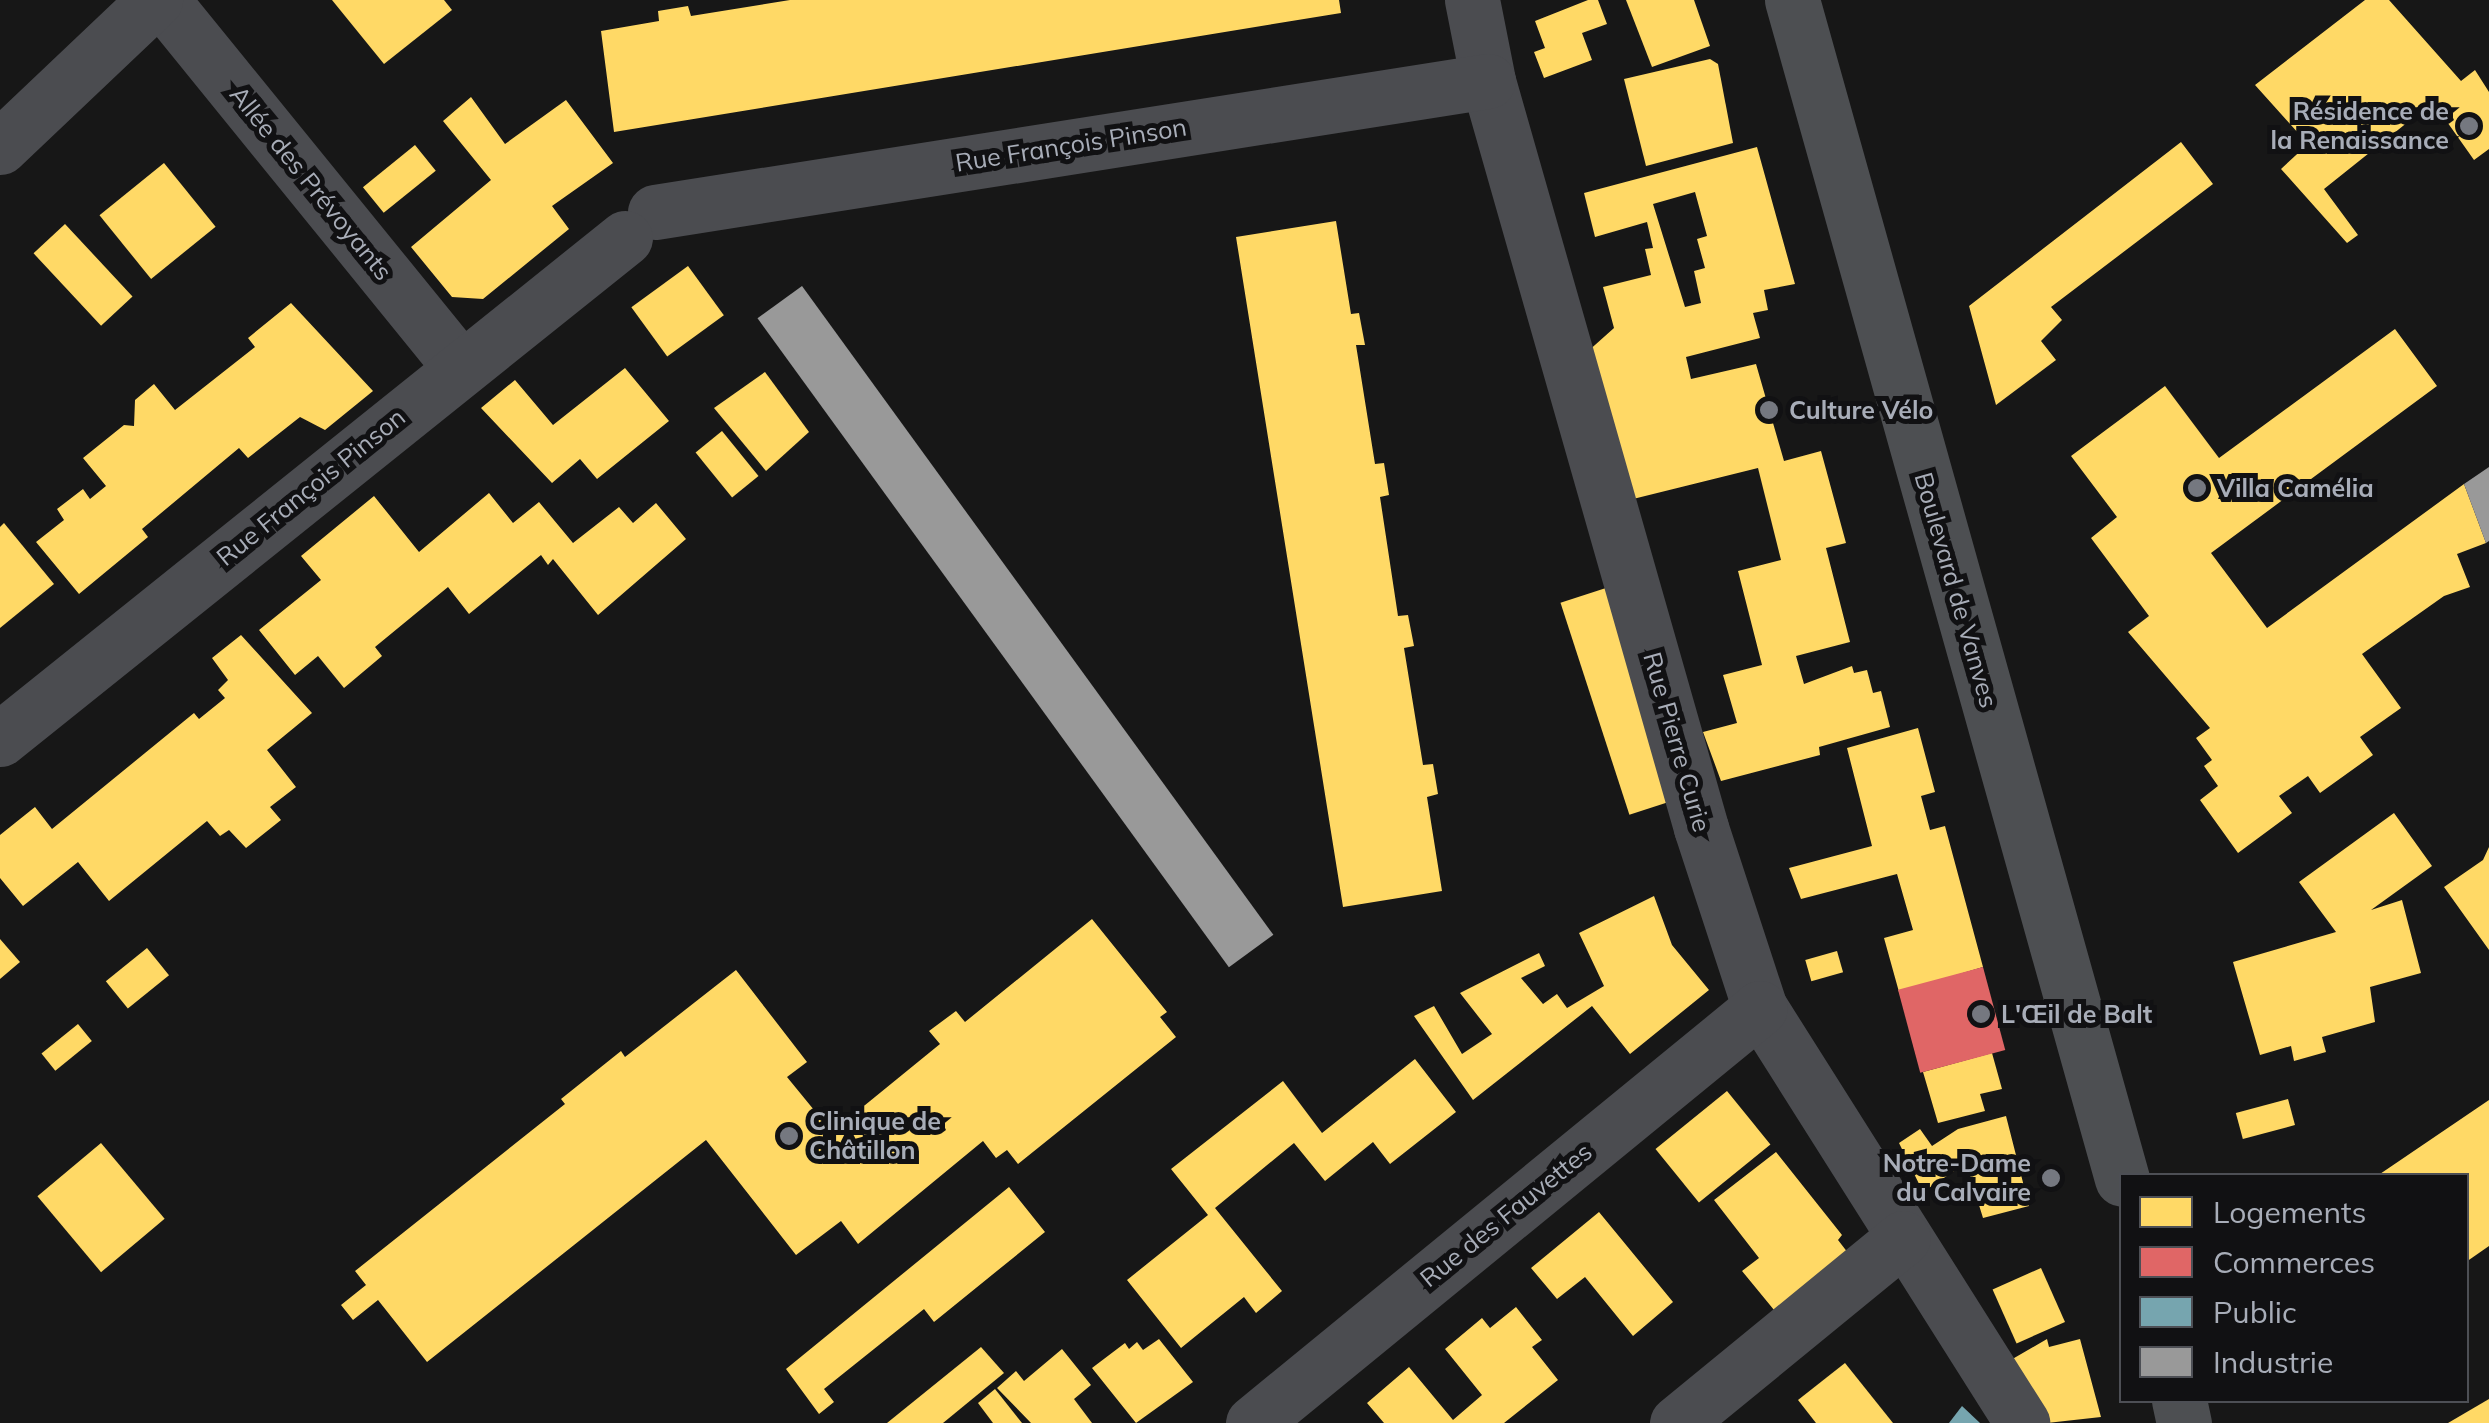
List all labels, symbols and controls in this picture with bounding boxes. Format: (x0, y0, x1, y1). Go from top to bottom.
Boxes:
street label: Allée des Prévoyants (224, 80, 398, 286)
place label: Résidence de la Renaissance (2270, 97, 2449, 156)
street label: Rue François Pinson (953, 112, 1189, 178)
marker: Résidence de la Renaissance (2458, 115, 2480, 137)
place label: Culture Vélo (1789, 395, 1933, 425)
marker: Culture Vélo (1758, 399, 1780, 421)
street label: Rue François Pinson (211, 402, 411, 572)
street label: Boulevard de Vanves (1908, 469, 2004, 711)
place label: Villa Camélia (2217, 473, 2374, 503)
marker: Villa Camélia (2186, 477, 2208, 499)
street label: Rue Pierre Curie (1637, 649, 1717, 835)
place label: L'Œil de Balt (2001, 999, 2152, 1029)
marker: L'Œil de Balt (1970, 1003, 1992, 1025)
place label: Clinique de Châtillon (809, 1107, 941, 1166)
marker: Clinique de Châtillon (778, 1125, 800, 1147)
street label: Rue des Fauvettes (1414, 1137, 1598, 1293)
place label: Notre-Dame du Calvaire (1883, 1149, 2031, 1208)
marker: Notre-Dame du Calvaire (2040, 1167, 2062, 1189)
legend (2119, 1173, 2469, 1403)
text: Logements (2213, 1193, 2366, 1231)
text: Commerces (2213, 1243, 2375, 1281)
text: Public (2213, 1293, 2297, 1331)
text: Industrie (2213, 1343, 2333, 1381)

